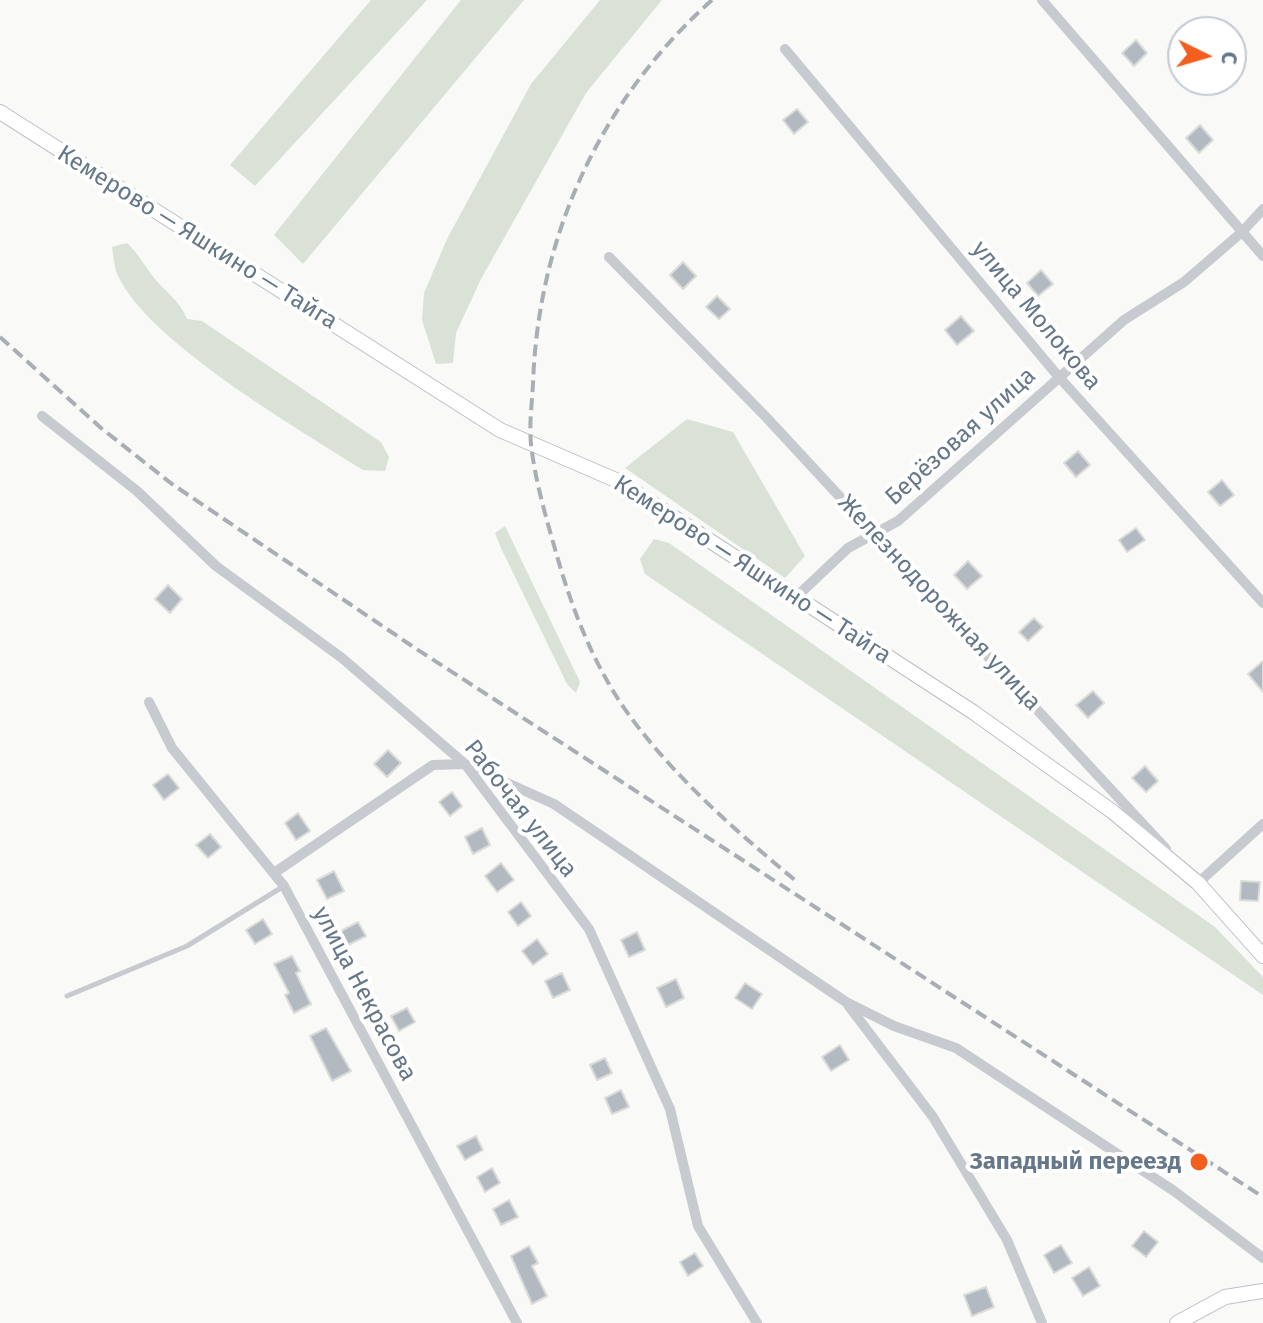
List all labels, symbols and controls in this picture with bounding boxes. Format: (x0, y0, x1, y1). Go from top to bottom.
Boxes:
north arrow (1167, 16, 1247, 96)
text: С (1215, 50, 1243, 65)
street label: Кемерово — Яшкино — Тайга (52, 140, 342, 336)
street label: улица Молокова (965, 235, 1107, 397)
street label: Берёзовая улица (880, 362, 1042, 512)
street label: Кемерово — Яшкино — Тайга (608, 469, 896, 671)
street label: Железнодорожная улица (831, 489, 1047, 717)
street label: Рабочая улица (457, 735, 583, 883)
street label: улица Некрасова (306, 902, 422, 1086)
place label: Западный переезд (970, 1148, 1181, 1176)
marker: Западный переезд (1188, 1151, 1210, 1173)

